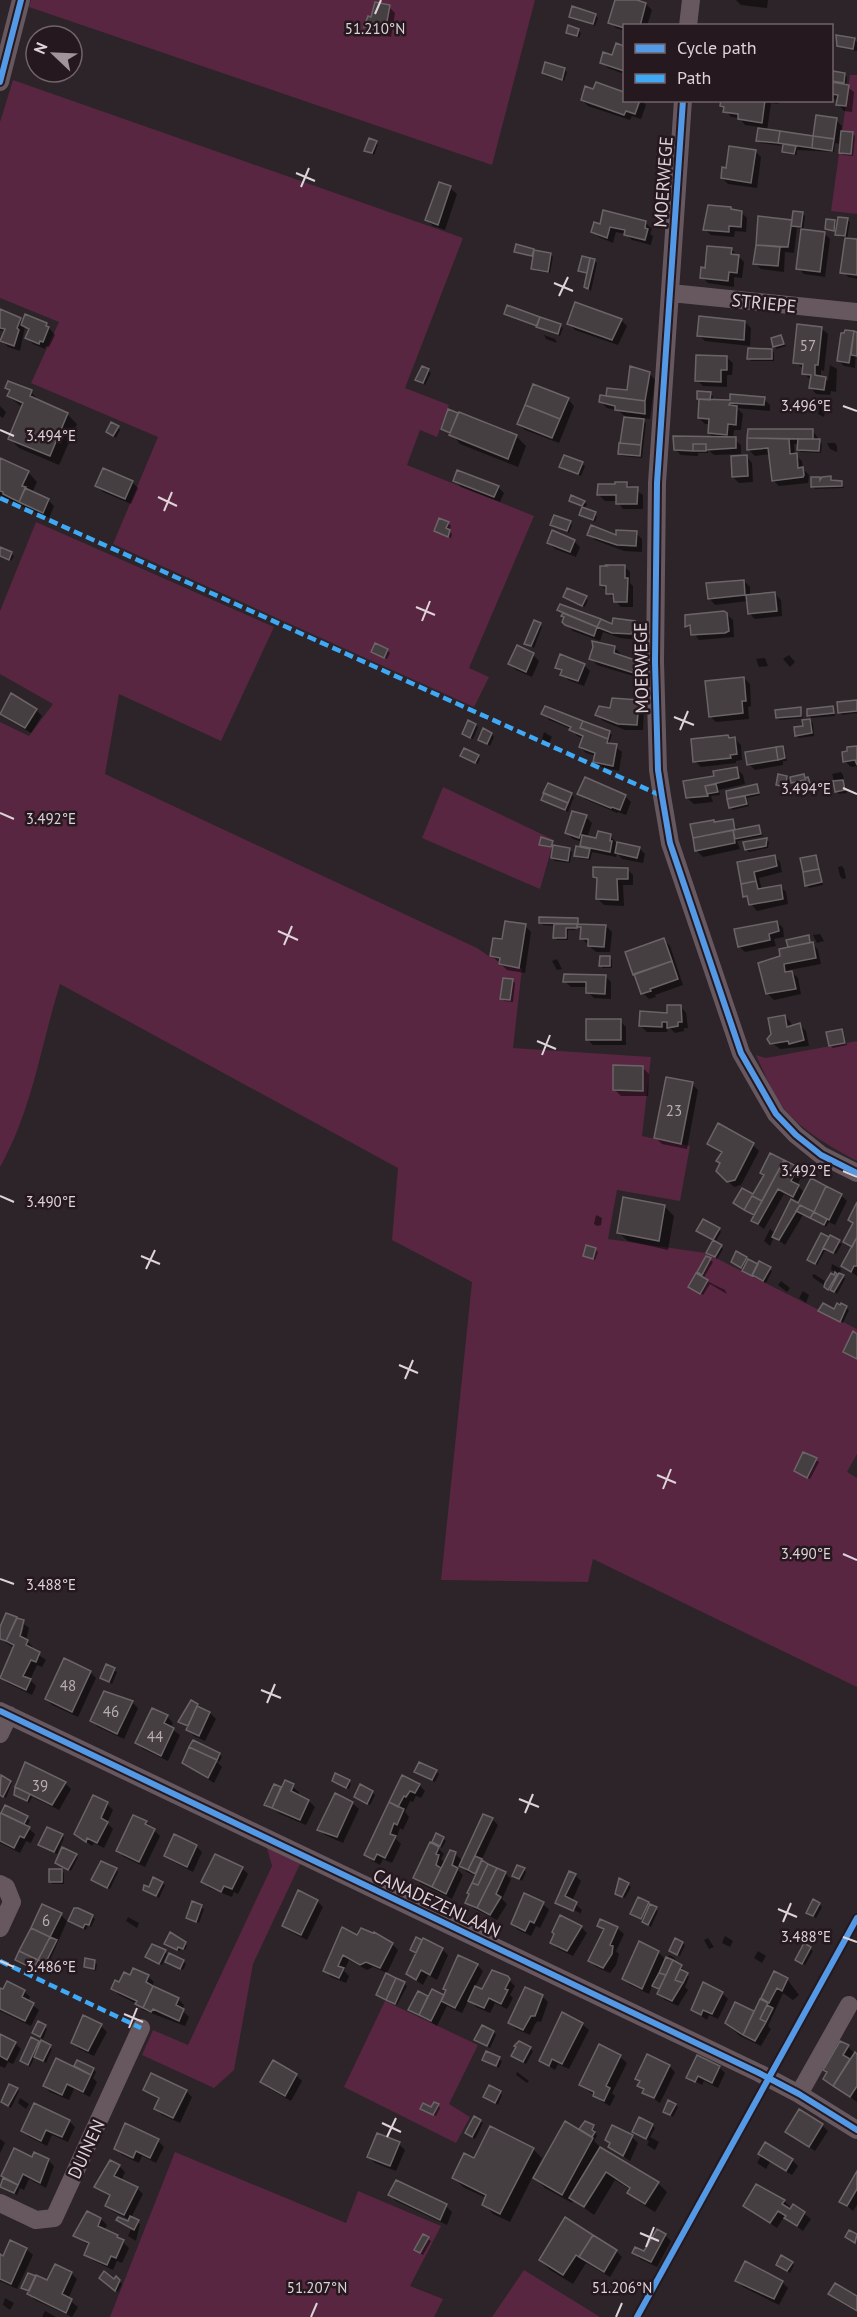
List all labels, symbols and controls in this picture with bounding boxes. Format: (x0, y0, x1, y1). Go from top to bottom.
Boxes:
text: 51.210°N (345, 19, 405, 38)
north arrow (24, 24, 84, 84)
legend (623, 24, 833, 102)
text: Cycle path (677, 36, 757, 59)
text: N (29, 39, 51, 57)
text: Path (677, 66, 711, 89)
street label: MOERWEGE (648, 136, 678, 228)
street label: STRIEPE (731, 288, 797, 318)
house number: 57 (800, 336, 816, 355)
text: 3.496°E (781, 396, 831, 415)
text: 3.494°E (26, 426, 76, 445)
street label: MOERWEGE (629, 622, 653, 714)
text: 3.494°E (781, 779, 831, 798)
text: 3.492°E (26, 809, 76, 828)
house number: 23 (666, 1101, 682, 1120)
text: 3.492°E (781, 1161, 831, 1180)
text: 3.490°E (26, 1192, 76, 1211)
text: 3.490°E (781, 1544, 831, 1563)
text: 3.488°E (26, 1575, 76, 1594)
house number: 48 (60, 1676, 76, 1695)
house number: 46 (103, 1702, 119, 1721)
house number: 44 (147, 1727, 163, 1746)
house number: 39 (32, 1776, 48, 1795)
street label: CANADEZENLAAN (369, 1863, 505, 1943)
house number: 6 (42, 1911, 50, 1930)
text: 3.488°E (781, 1927, 831, 1946)
text: 3.486°E (26, 1957, 76, 1976)
street label: DUINEN (62, 2116, 110, 2182)
text: 51.207°N (287, 2278, 347, 2297)
text: 51.206°N (592, 2278, 652, 2297)

